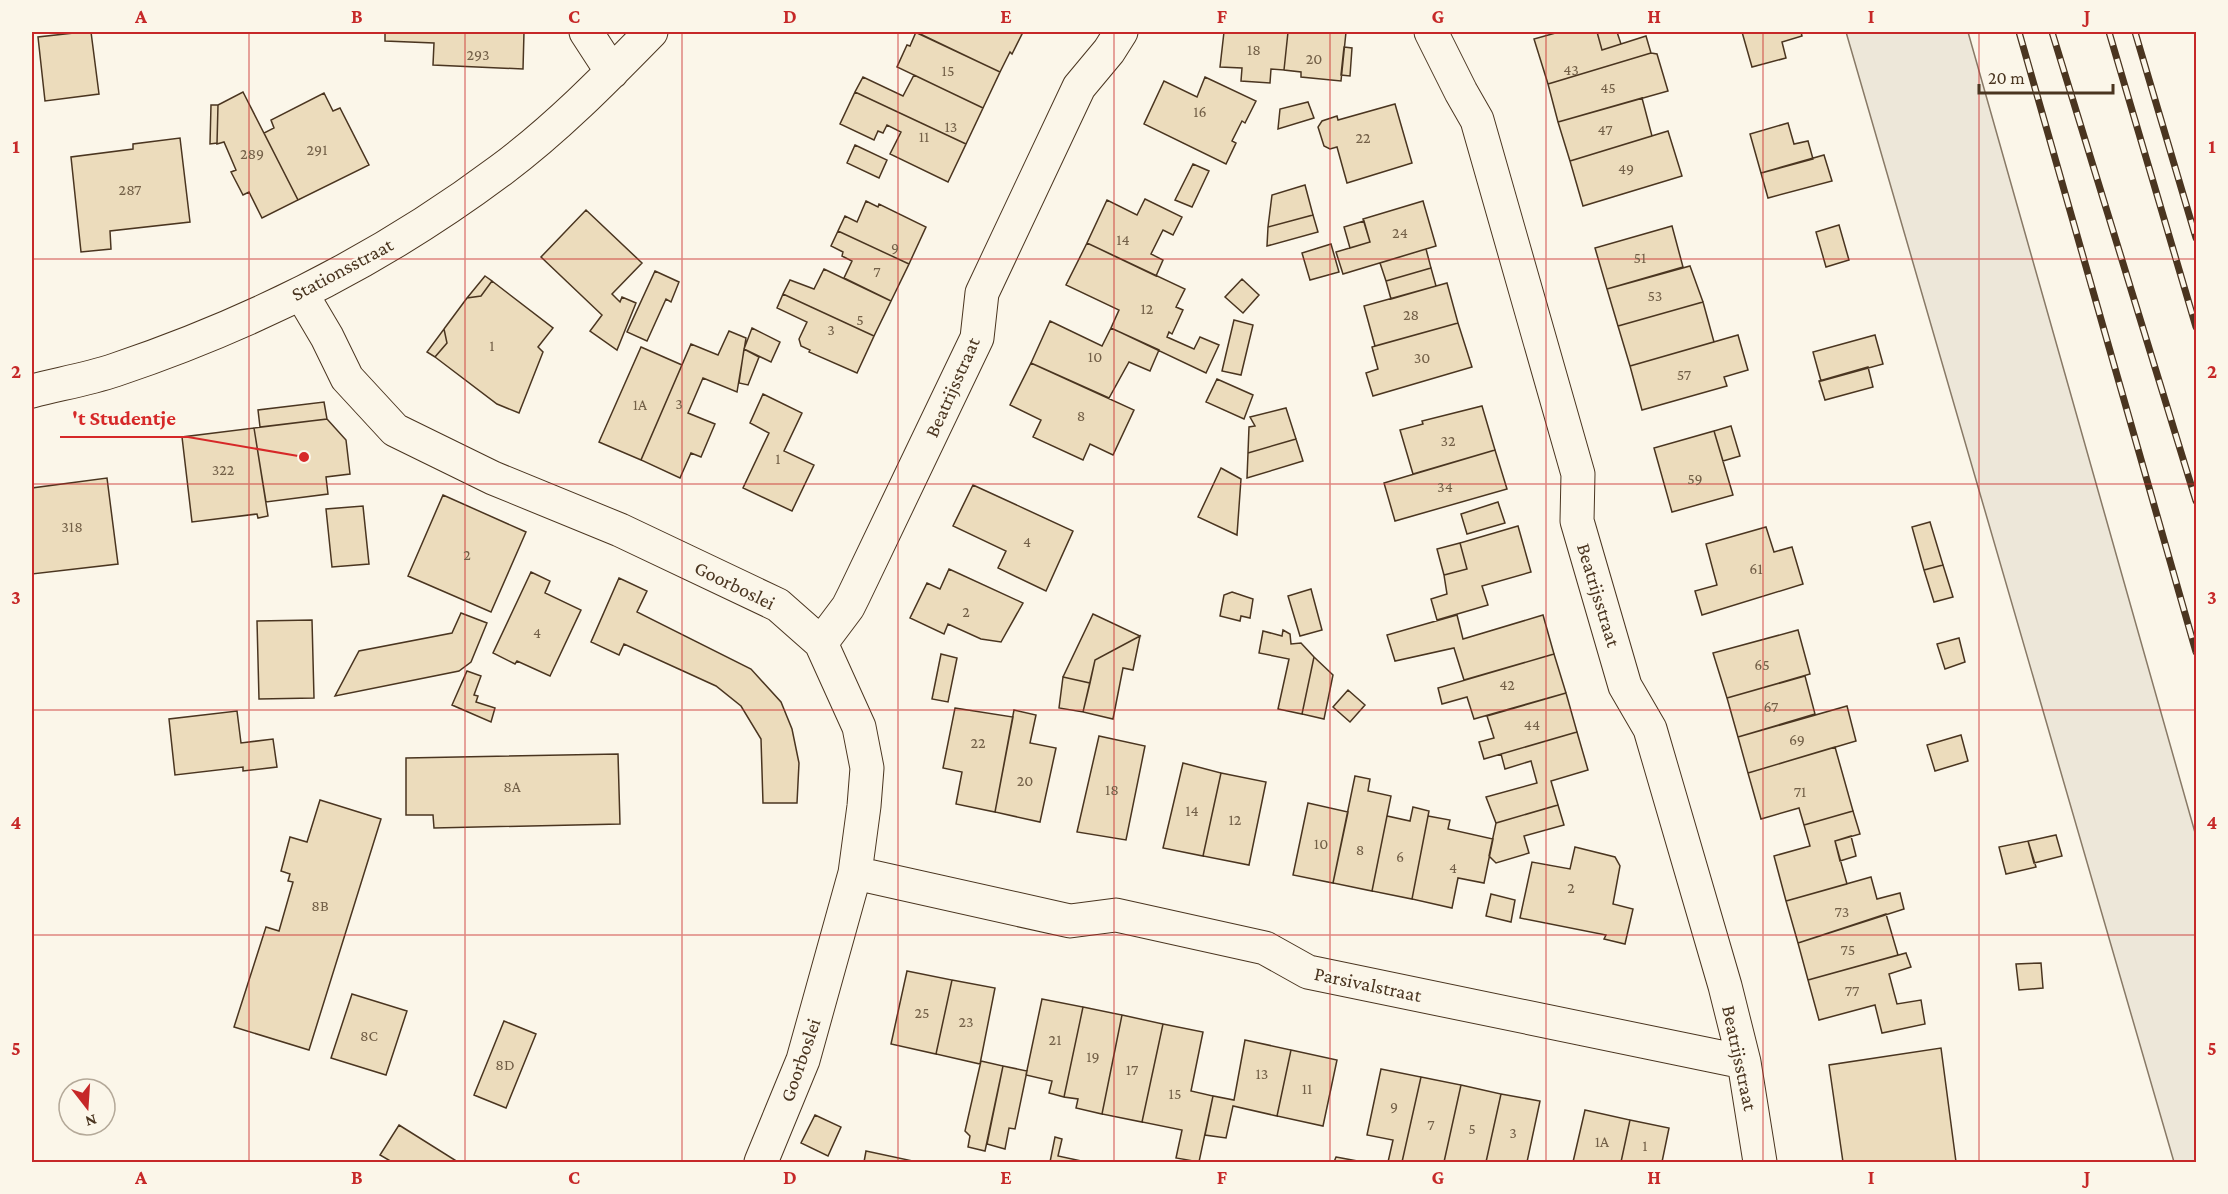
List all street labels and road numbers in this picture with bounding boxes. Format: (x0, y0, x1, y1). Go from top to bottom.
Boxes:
street label: Stationsstraat (287, 233, 397, 305)
street label: Beatrijsstraat (920, 333, 985, 441)
street label: Beatrijsstraat (1572, 541, 1625, 650)
street label: Goorboslei (691, 556, 779, 614)
street label: Parsivalstraat (1312, 962, 1424, 1006)
street label: Beatrijsstraat (1717, 1003, 1762, 1113)
street label: Goorboslei (775, 1015, 825, 1105)

